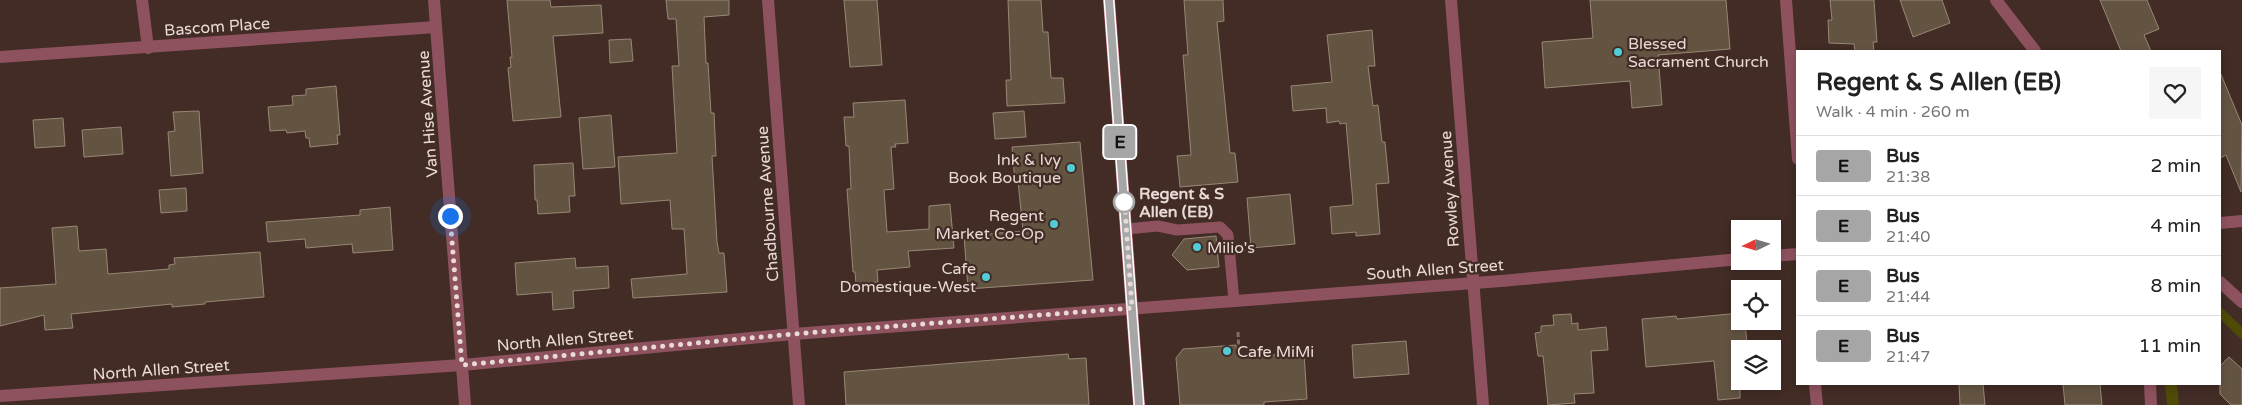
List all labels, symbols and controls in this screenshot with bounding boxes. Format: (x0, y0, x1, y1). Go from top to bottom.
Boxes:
street label: Bascom Place (164, 13, 271, 41)
place label: Blessed Sacrament Church (1628, 34, 1769, 72)
marker: Blessed Sacrament Church (1612, 46, 1624, 58)
street label: Van Hise Avenue (414, 50, 442, 178)
button: heart (2149, 67, 2201, 119)
text: Regent & S Allen (EB) (1816, 68, 2061, 97)
text: Walk · 4 min · 260 m (1816, 102, 1970, 122)
street label: Chadbourne Avenue (753, 125, 783, 282)
line badge: E (1104, 126, 1136, 158)
street label: Rowley Avenue (1436, 130, 1464, 248)
text: E (1114, 131, 1126, 153)
text: Bus (1886, 145, 1920, 167)
place label: Ink & Ivy Book Boutique (948, 150, 1061, 188)
text: E (1838, 155, 1849, 177)
text: 2 min (2150, 155, 2201, 177)
marker: Ink & Ivy Book Boutique (1065, 162, 1077, 174)
text: 21:38 (1886, 167, 1930, 187)
place label: Regent & S Allen (EB) (1139, 184, 1224, 222)
marker: Regent & S Allen (EB) (1113, 191, 1135, 213)
your location (438, 204, 463, 229)
text: Bus (1886, 205, 1920, 227)
place label: Regent Market Co-Op (935, 206, 1044, 244)
text: E (1838, 215, 1849, 237)
text: 4 min (2150, 215, 2201, 237)
marker: Regent Market Co-Op (1048, 218, 1060, 230)
north arrow (1731, 220, 1781, 270)
map controls (1731, 220, 1781, 390)
text: 21:40 (1886, 227, 1930, 247)
place label: Milio's (1207, 238, 1255, 258)
marker: Milio's (1191, 241, 1203, 253)
street label: South Allen Street (1366, 255, 1505, 285)
place label: Cafe Domestique-West (839, 259, 976, 297)
text: Bus (1886, 265, 1920, 287)
marker: Cafe Domestique-West (980, 271, 992, 283)
text: E (1838, 275, 1849, 297)
text: 8 min (2150, 275, 2201, 297)
button: locate (1731, 280, 1781, 330)
text: 21:44 (1886, 287, 1930, 307)
street label: North Allen Street (496, 324, 634, 356)
text: Bus (1886, 325, 1920, 347)
text: E (1838, 335, 1849, 357)
text: 11 min (2138, 335, 2201, 357)
button: layers (1731, 340, 1781, 390)
place label: Cafe MiMi (1237, 342, 1314, 362)
marker: Cafe MiMi (1221, 345, 1233, 357)
text: 21:47 (1886, 347, 1930, 367)
street label: North Allen Street (92, 355, 230, 385)

